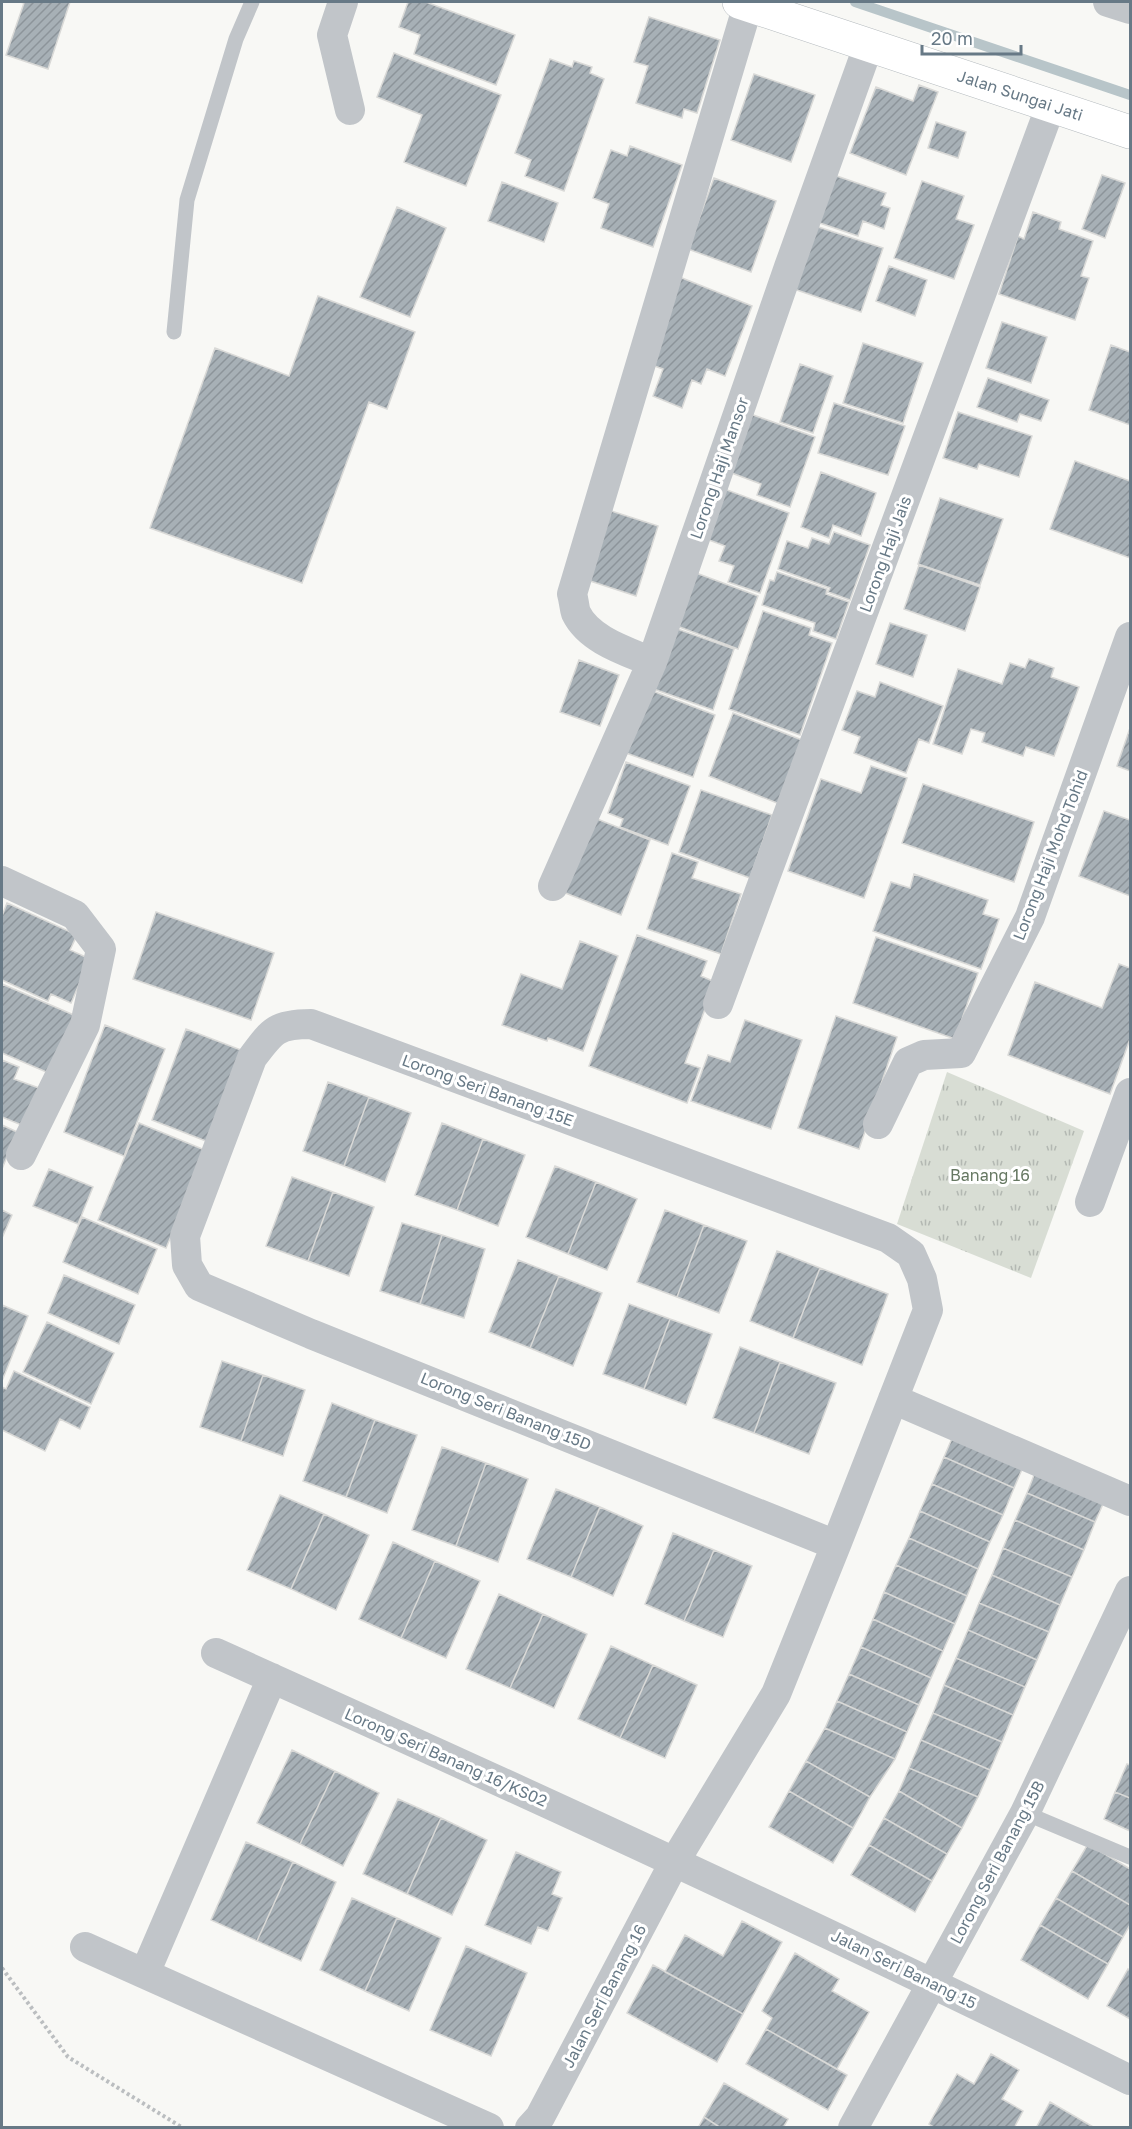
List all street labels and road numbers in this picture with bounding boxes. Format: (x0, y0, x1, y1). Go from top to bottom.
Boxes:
street label: Jalan Sungai Jati (954, 65, 1086, 125)
street label: Lorong Haji Mansor (685, 394, 753, 542)
street label: Lorong Haji Jais (855, 493, 915, 615)
street label: Lorong Haji Mohd Tohid (1008, 767, 1092, 943)
street label: Lorong Seri Banang 15E (399, 1050, 577, 1130)
street label: Lorong Seri Banang 15D (418, 1368, 594, 1454)
street label: Lorong Seri Banang 16/KS02 (342, 1703, 550, 1811)
street label: Lorong Seri Banang 15B (945, 1777, 1049, 1947)
street label: Jalan Seri Banang 16 (558, 1921, 650, 2071)
street label: Jalan Seri Banang 15 (828, 1925, 980, 2013)

